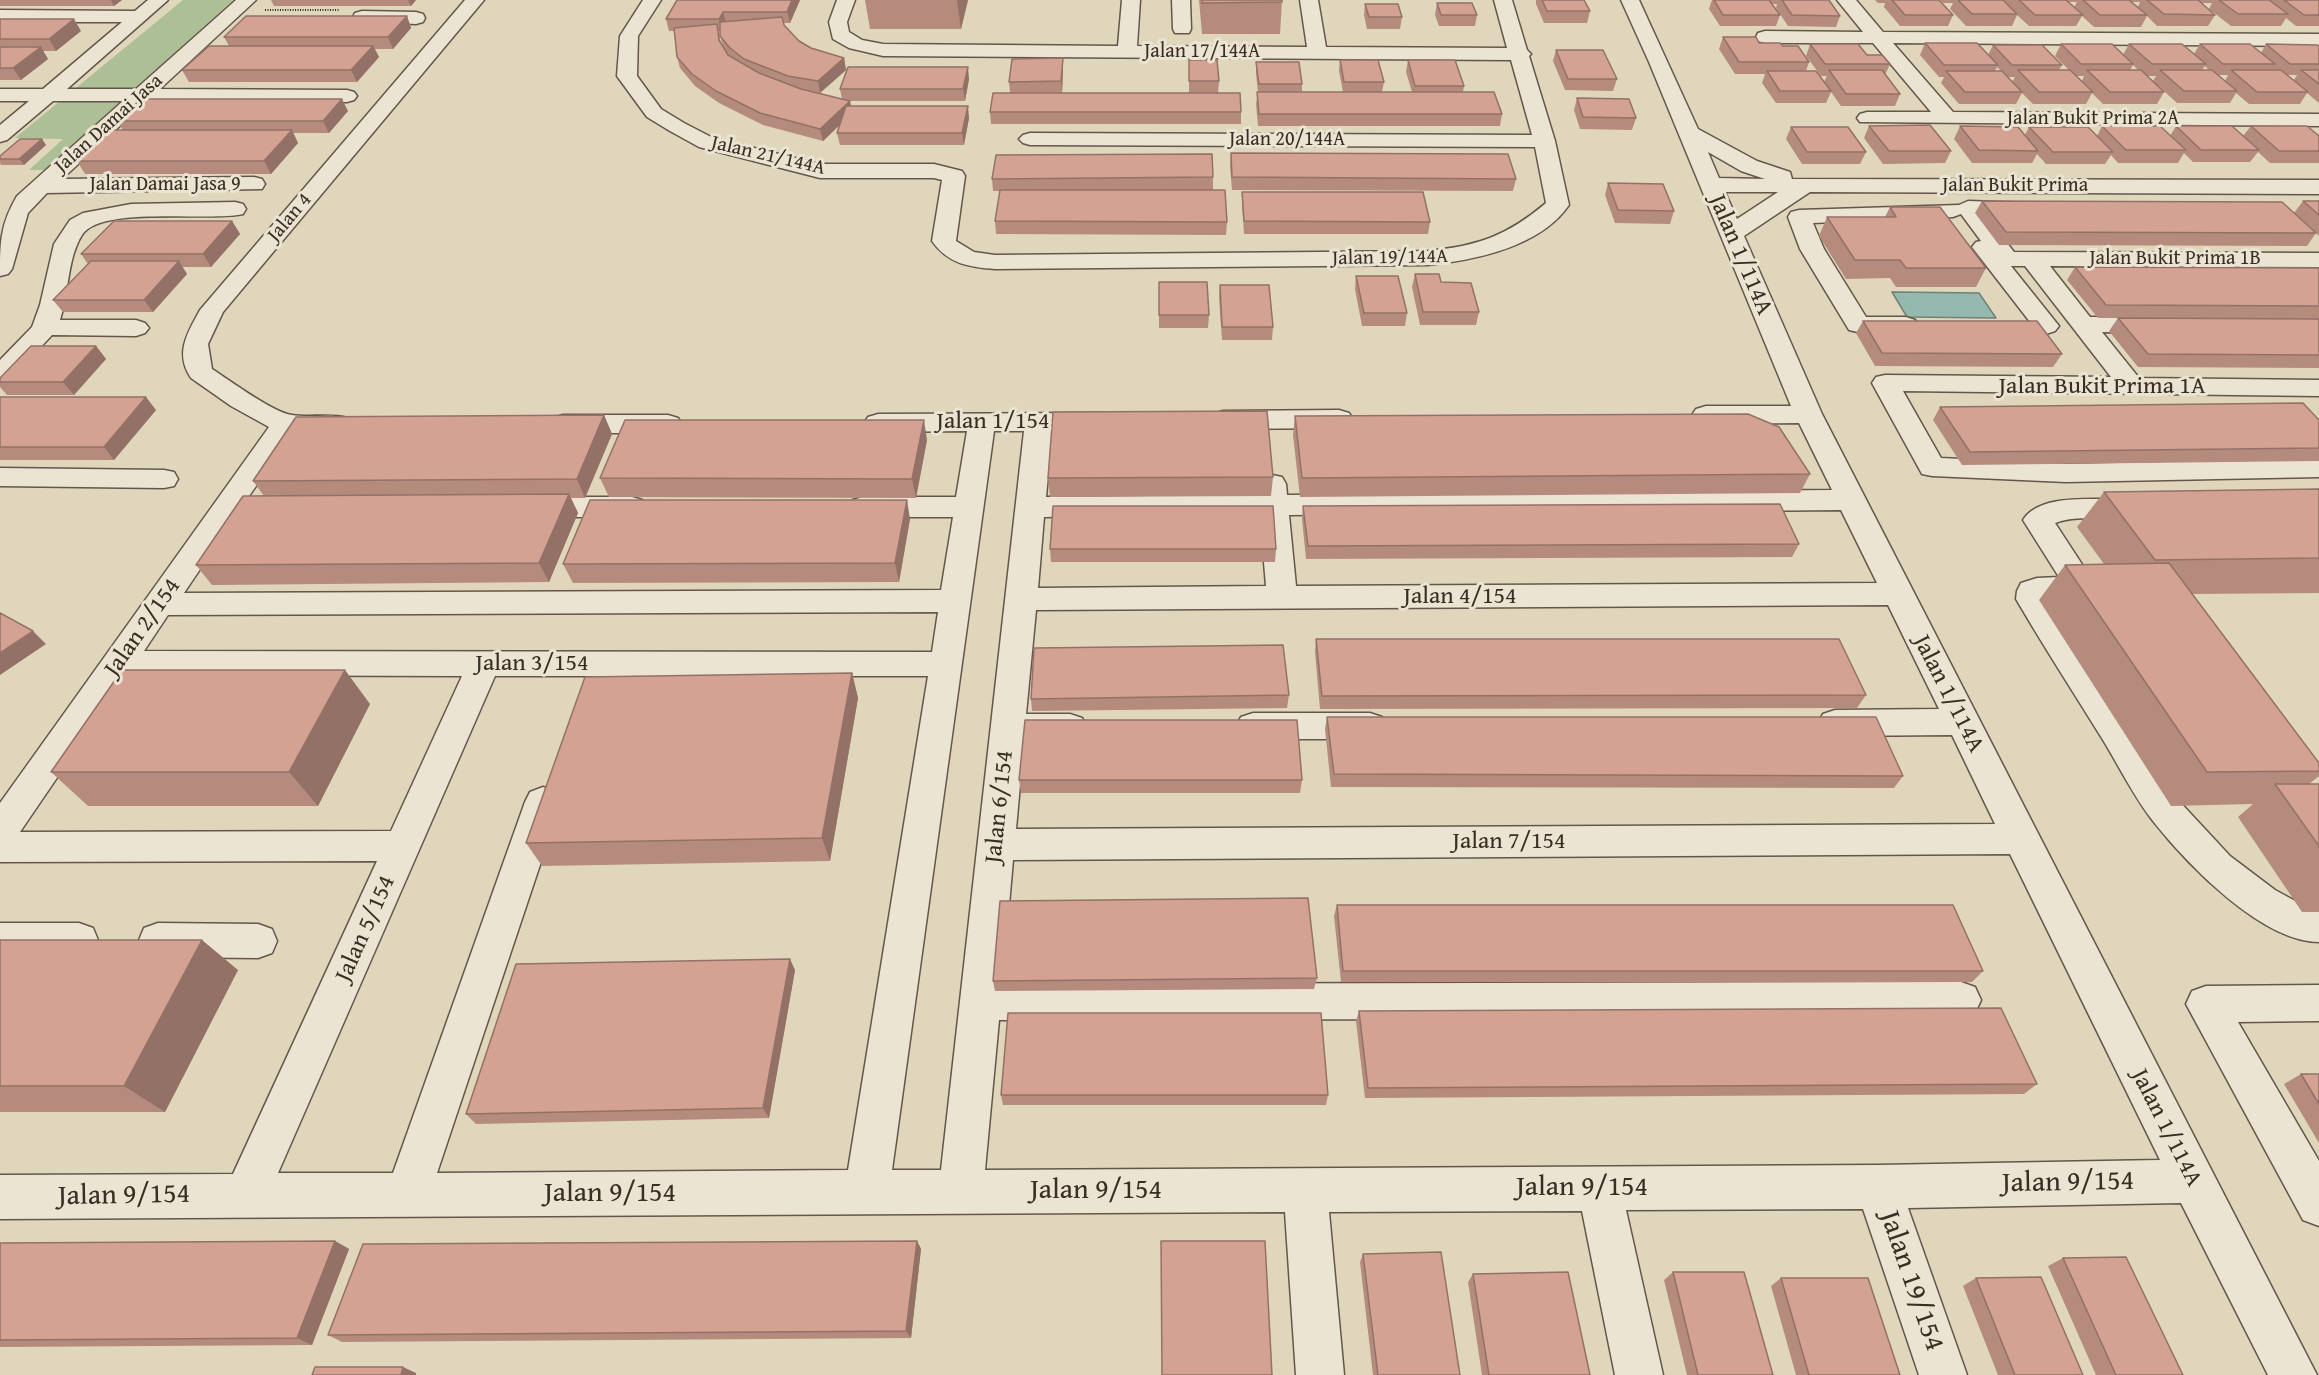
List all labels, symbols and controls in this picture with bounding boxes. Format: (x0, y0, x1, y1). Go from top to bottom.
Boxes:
street label: Jalan 17/144A (1144, 40, 1260, 64)
street label: Jalan Damai Jasa (50, 69, 168, 179)
street label: Jalan Bukit Prima 2A (2007, 107, 2179, 131)
street label: Jalan 20/144A (1229, 128, 1345, 152)
street label: Jalan 21/144A (709, 131, 827, 181)
street label: Jalan Damai Jasa 9 (89, 173, 241, 197)
street label: Jalan Bukit Prima (1942, 174, 2088, 198)
street label: Jalan 4 (263, 189, 317, 247)
street label: Jalan 1/114A (1702, 191, 1778, 319)
street label: Jalan 19/144A (1332, 245, 1448, 271)
street label: Jalan Bukit Prima 1B (2089, 247, 2261, 271)
street label: Jalan Bukit Prima 1A (1999, 373, 2205, 401)
street label: Jalan 1/154 (936, 408, 1050, 436)
street label: Jalan 2/154 (99, 573, 187, 683)
street label: Jalan 4/154 (1403, 583, 1517, 611)
street label: Jalan 1/114A (1906, 631, 1990, 757)
street label: Jalan 3/154 (475, 650, 589, 678)
street label: Jalan 6/154 (980, 749, 1020, 865)
street label: Jalan 7/154 (1452, 828, 1566, 856)
street label: Jalan 5/154 (330, 871, 402, 987)
street label: Jalan 1/114A (2124, 1065, 2208, 1191)
street label: Jalan 9/154 (2002, 1165, 2134, 1201)
street label: Jalan 9/154 (1516, 1171, 1648, 1205)
street label: Jalan 9/154 (1030, 1174, 1162, 1208)
street label: Jalan 9/154 (544, 1177, 676, 1211)
street label: Jalan 9/154 (58, 1178, 190, 1214)
street label: Jalan 19/154 (1871, 1207, 1951, 1355)

